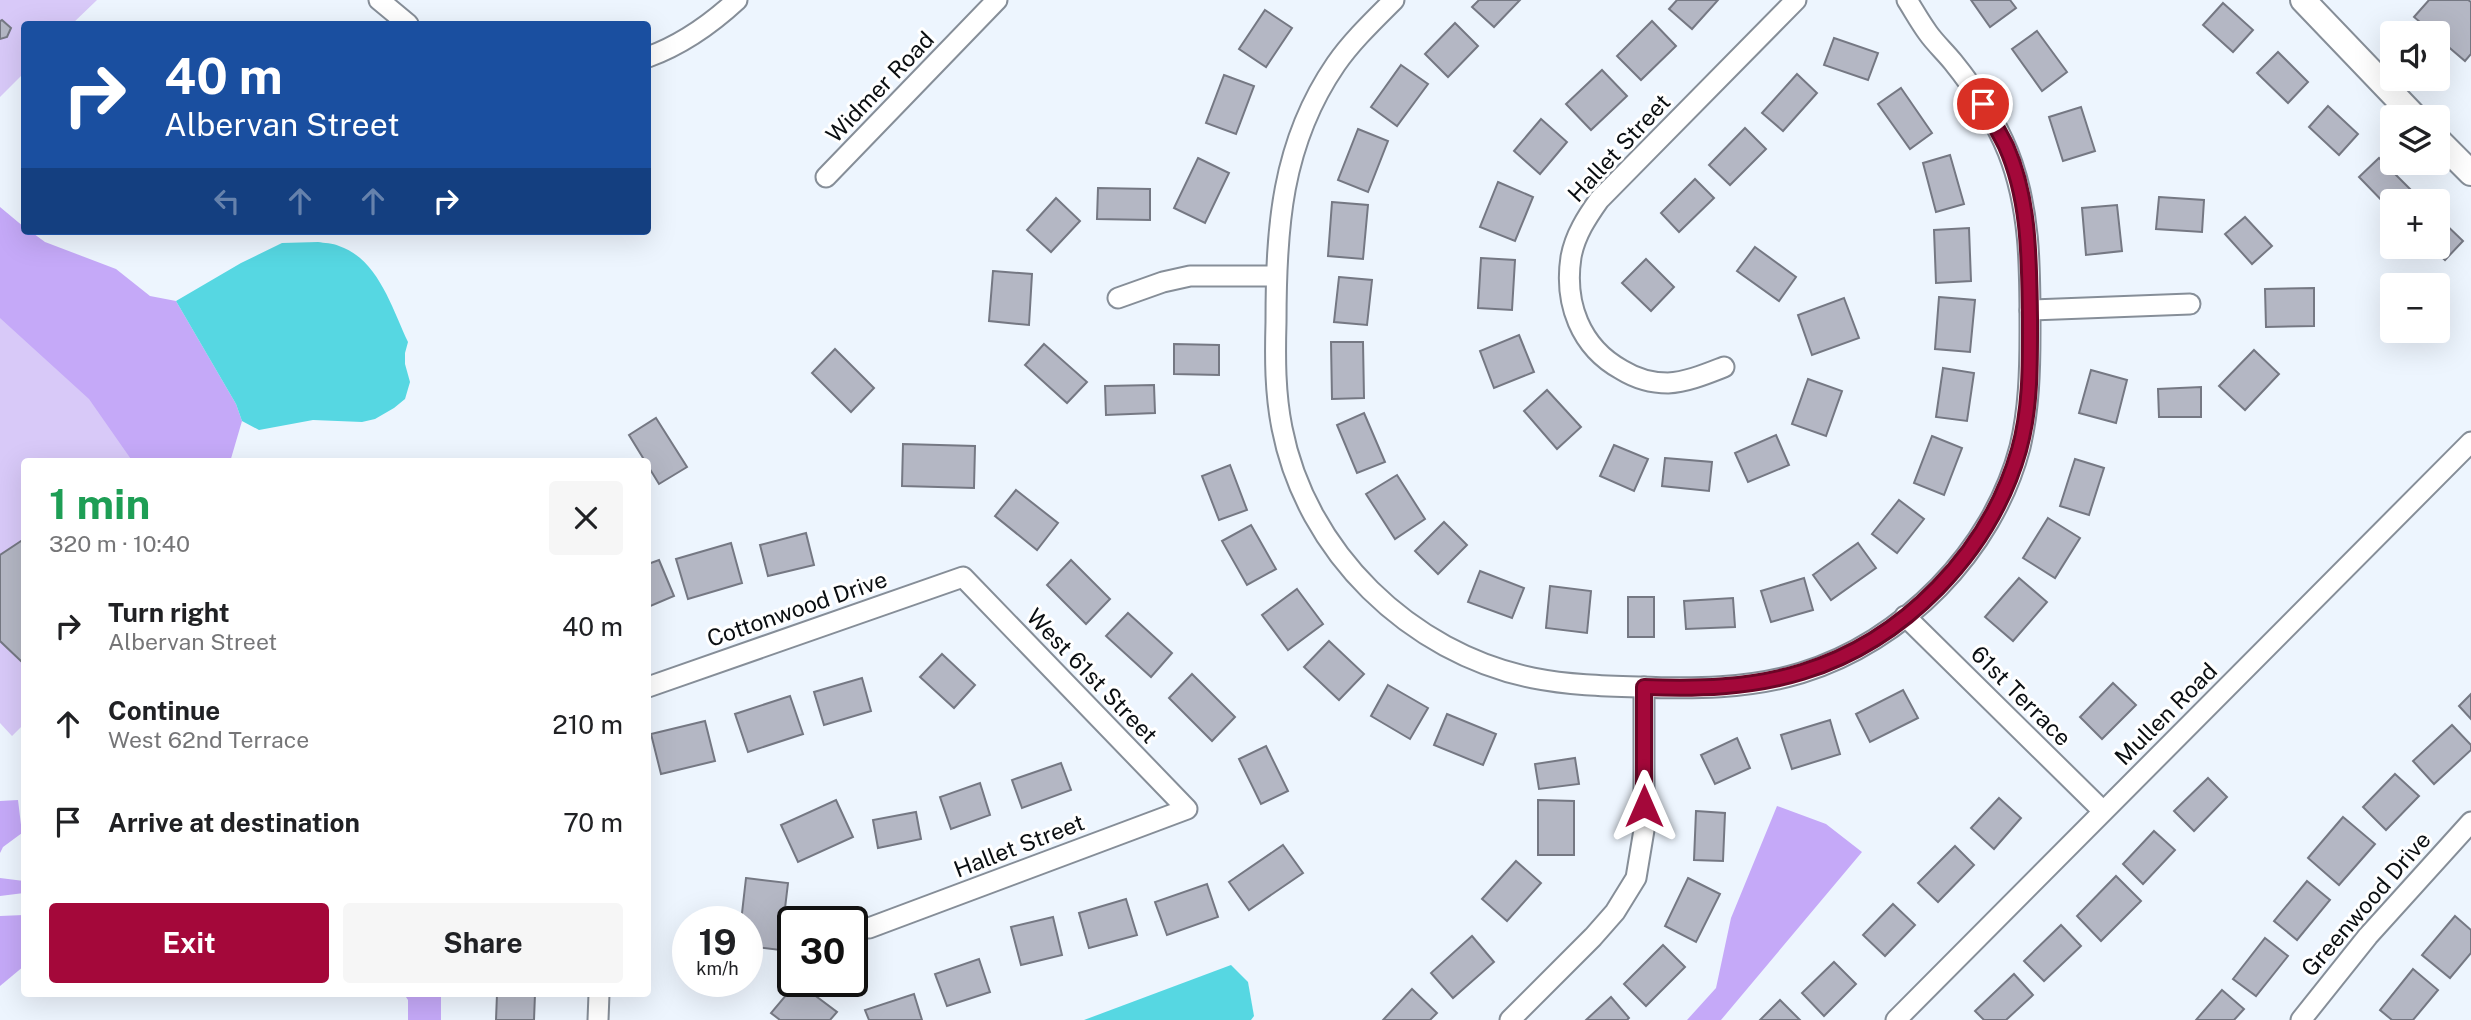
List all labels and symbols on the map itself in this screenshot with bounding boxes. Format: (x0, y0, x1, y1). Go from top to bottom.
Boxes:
street label: Widmer Road (820, 26, 939, 148)
pin (1953, 74, 2013, 134)
street label: Hallet Street (1562, 88, 1675, 207)
street label: Cottonwood Drive (703, 565, 890, 652)
street label: West 61st Street (1021, 603, 1163, 749)
street label: 61st Terrace (1966, 640, 2077, 751)
street label: Mullen Road (2109, 657, 2222, 770)
position arrow (1607, 769, 1681, 843)
street label: Hallet Street (950, 808, 1088, 883)
street label: Greenwood Drive (2296, 826, 2436, 981)
speed limit sign: 30 (777, 906, 868, 997)

